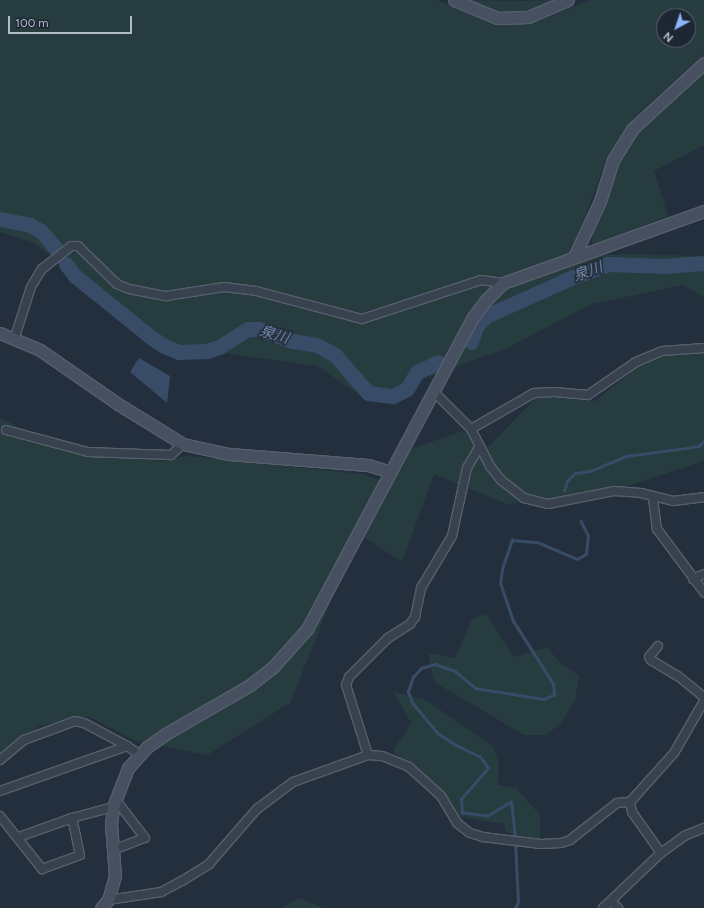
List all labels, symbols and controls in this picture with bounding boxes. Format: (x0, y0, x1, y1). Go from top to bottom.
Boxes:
scale bar (10, 8, 134, 34)
north arrow (656, 8, 696, 48)
text: 100 m (15, 16, 49, 30)
text: N (661, 29, 676, 45)
water label: 泉川 (571, 258, 605, 286)
water label: 泉川 (257, 322, 291, 348)

